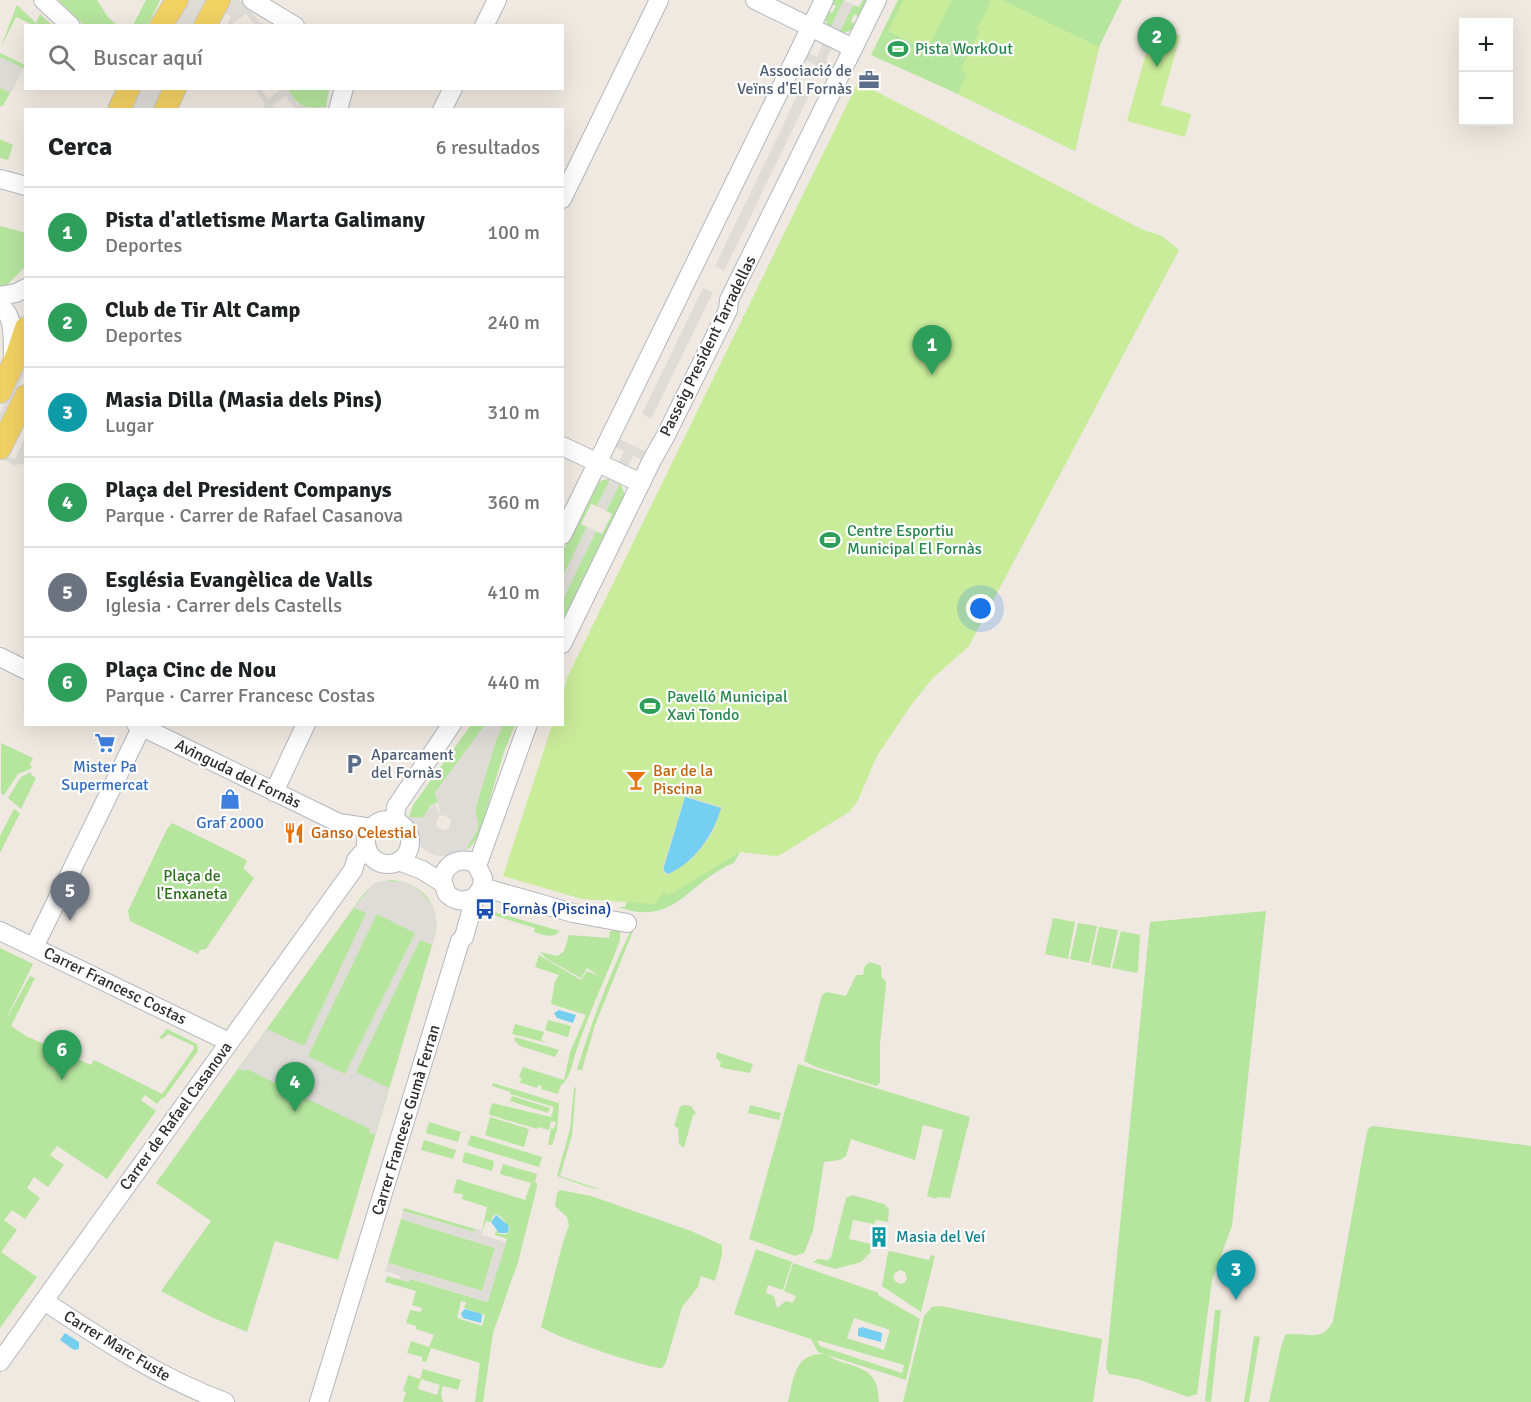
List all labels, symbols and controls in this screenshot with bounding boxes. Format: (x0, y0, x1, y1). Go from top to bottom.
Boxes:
pin: 2 (1138, 17, 1176, 67)
map controls (1459, 18, 1513, 126)
button: + (1459, 18, 1513, 72)
search box (24, 24, 564, 90)
sports icon: Pista WorkOut (886, 37, 910, 61)
place label: Pista WorkOut (915, 39, 1013, 59)
icon: search (45, 41, 78, 74)
text: Buscar aquí (93, 44, 203, 71)
place label: Associació de Veïns d'El Fornàs (737, 61, 852, 99)
office icon: Associació de Veïns d'El Fornàs (857, 68, 881, 92)
button: − (1459, 72, 1513, 126)
text: Cerca (48, 131, 112, 163)
text: 6 resultados (436, 135, 540, 160)
text: Pista d'atletisme Marta Galimany (105, 206, 425, 233)
text: 1 (62, 220, 73, 245)
text: 100 m (487, 220, 540, 245)
text: Deportes (105, 233, 182, 258)
street label: Passeig President Tarradellas (655, 252, 761, 440)
text: Club de Tir Alt Camp (105, 296, 300, 323)
text: 2 (62, 310, 73, 335)
text: 240 m (487, 310, 540, 335)
text: Deportes (105, 323, 182, 348)
pin: 1 (912, 326, 952, 375)
text: Masia Dilla (Masia dels Pins) (105, 386, 382, 413)
text: 3 (62, 400, 73, 425)
text: 310 m (487, 400, 540, 425)
text: Lugar (105, 413, 154, 438)
text: Plaça del President Companys (105, 476, 392, 503)
text: 4 (62, 490, 73, 515)
text: 360 m (487, 490, 540, 515)
text: Parque · Carrer de Rafael Casanova (105, 503, 403, 528)
place label: Centre Esportiu Municipal El Fornàs (847, 521, 982, 559)
sports icon: Centre Esportiu Municipal El Fornàs (818, 528, 842, 552)
text: Església Evangèlica de Valls (105, 566, 373, 593)
text: 5 (62, 580, 73, 605)
text: 410 m (487, 580, 540, 605)
text: Iglesia · Carrer dels Castells (105, 593, 342, 618)
your location (966, 594, 995, 623)
text: Plaça Cinc de Nou (105, 656, 276, 683)
text: 6 (62, 670, 73, 695)
text: 440 m (487, 670, 540, 695)
text: Parque · Carrer Francesc Costas (105, 683, 375, 708)
place label: Pavelló Municipal Xavi Tondo (667, 687, 788, 725)
sports icon: Pavelló Municipal Xavi Tondo (638, 694, 662, 718)
supermarket icon: Mister Pa Supermercat (93, 731, 117, 755)
street label: Avinguda del Fornàs (172, 735, 304, 813)
place label: Aparcament del Fornàs (371, 745, 454, 783)
parking icon: Aparcament del Fornàs (342, 752, 366, 776)
place label: Mister Pa Supermercat (61, 757, 149, 795)
place label: Bar de la Piscina (653, 761, 713, 799)
bar icon: Bar de la Piscina (624, 768, 648, 792)
shop icon: Graf 2000 (218, 787, 242, 811)
place label: Graf 2000 (196, 813, 264, 833)
restaurant icon: Ganso Celestial (282, 821, 306, 845)
place label: Ganso Celestial (311, 823, 417, 843)
park label: Plaça de l'Enxaneta (156, 866, 228, 904)
pin: 5 (50, 872, 90, 921)
bus stop icon: Fornàs (Piscina) (473, 897, 497, 921)
place label: Fornàs (Piscina) (502, 899, 611, 919)
street label: Carrer Francesc Costas (40, 943, 190, 1029)
street label: Carrer Francesc Gumà Ferran (367, 1022, 445, 1218)
pin: 6 (42, 1030, 82, 1080)
street label: Carrer de Rafael Casanova (115, 1038, 237, 1194)
pin: 4 (276, 1062, 314, 1112)
building icon: Masia del Veí (867, 1225, 891, 1249)
place label: Masia del Veí (896, 1227, 986, 1247)
pin: 3 (1216, 1250, 1256, 1300)
street label: Carrer Marc Fuste (60, 1306, 174, 1386)

